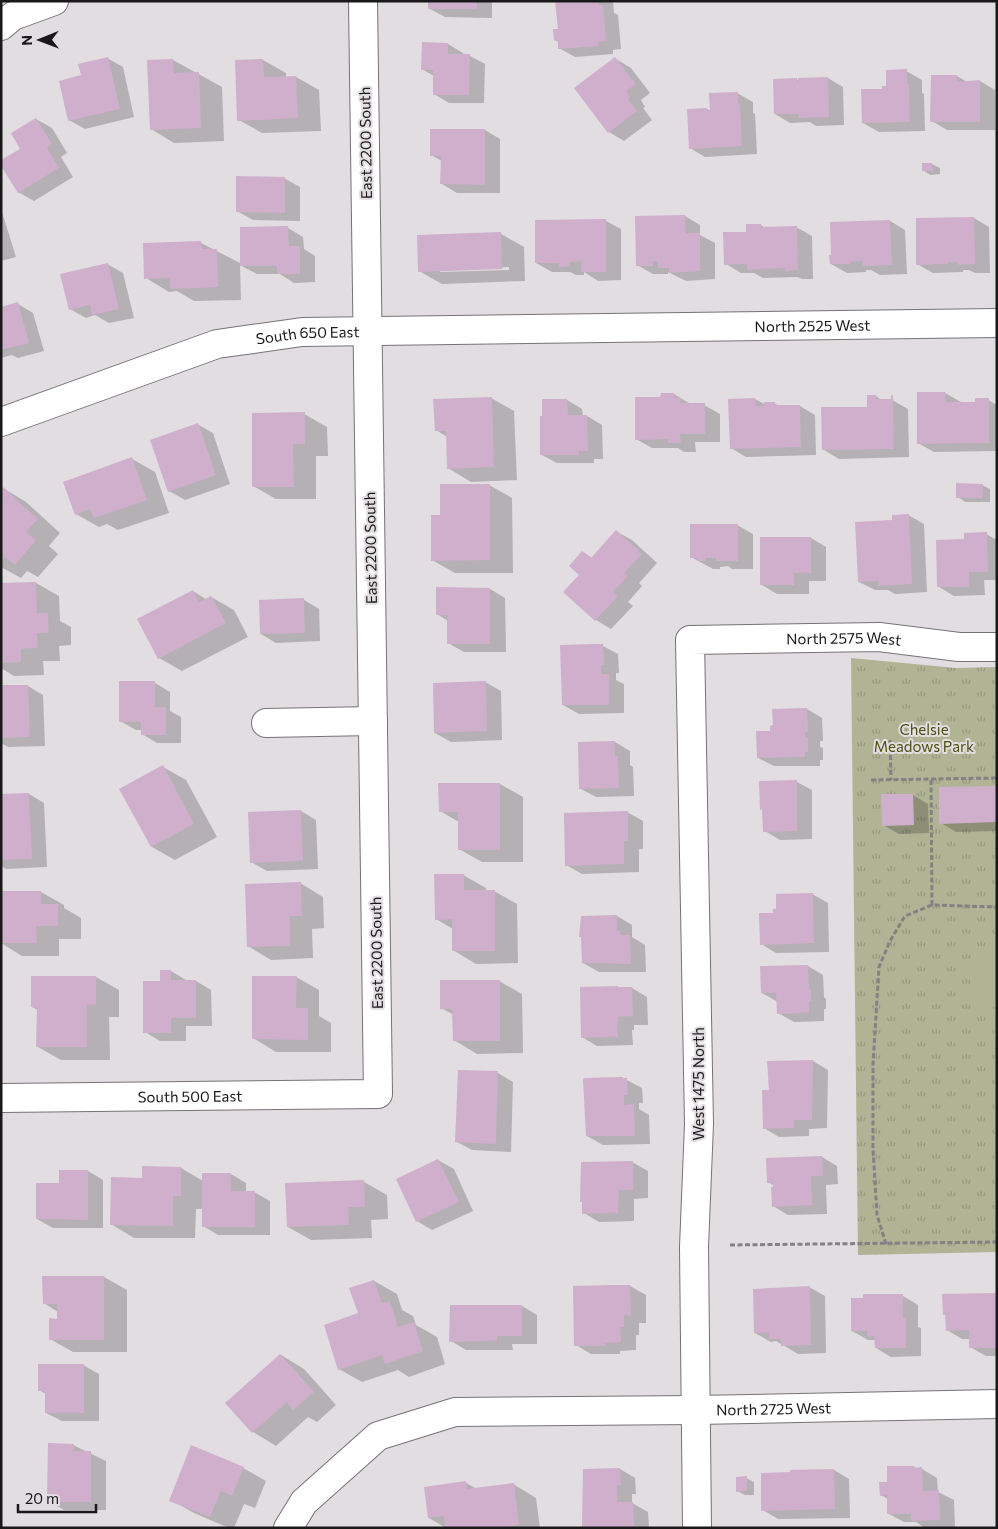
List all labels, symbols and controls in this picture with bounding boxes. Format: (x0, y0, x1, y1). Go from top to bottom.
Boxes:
north arrow (15, 15, 65, 65)
text: N (18, 35, 35, 46)
street label: East 2200 South (355, 87, 375, 199)
street label: North 2525 West (754, 316, 870, 335)
street label: South 650 East (255, 322, 360, 347)
street label: East 2200 South (360, 492, 380, 604)
street label: North 2575 West (786, 628, 902, 649)
park label: Chelsie Meadows Park (874, 720, 974, 755)
street label: East 2200 South (366, 897, 386, 1009)
street label: West 1475 North (689, 1027, 707, 1141)
street label: South 500 East (138, 1086, 242, 1106)
street label: North 2725 West (716, 1398, 831, 1419)
scale bar (18, 1482, 95, 1514)
text: 20 m (25, 1489, 59, 1507)

